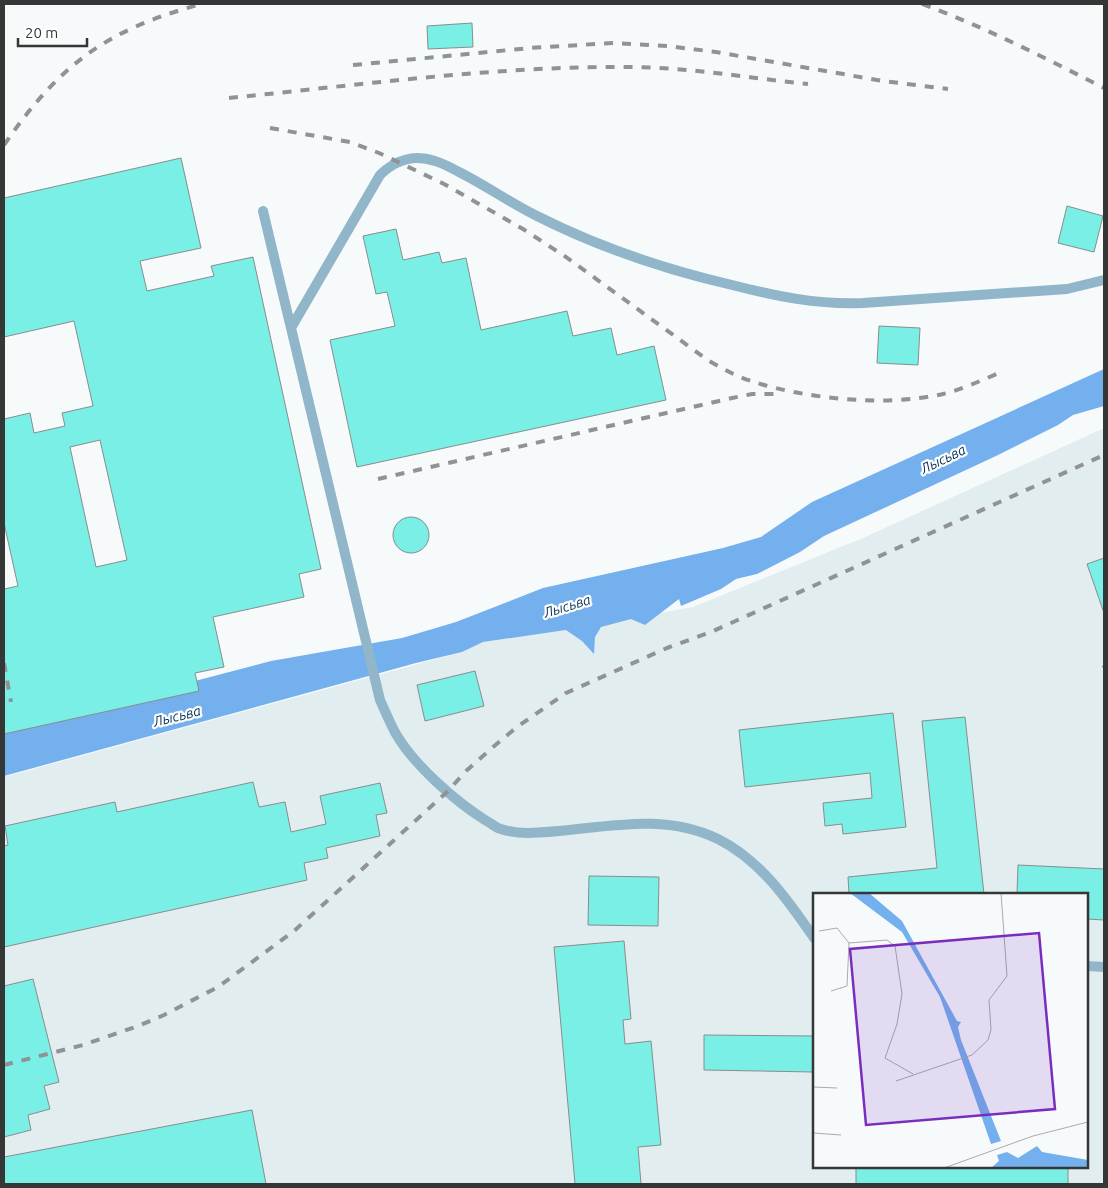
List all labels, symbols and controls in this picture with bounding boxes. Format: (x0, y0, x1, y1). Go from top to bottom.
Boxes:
scale bar (18, 15, 86, 47)
text: 20 m (25, 24, 58, 41)
water label: Лысьва (917, 441, 969, 477)
water label: Лысьва (541, 591, 593, 621)
water label: Лысьва (151, 702, 203, 730)
inset map (813, 893, 1088, 1168)

